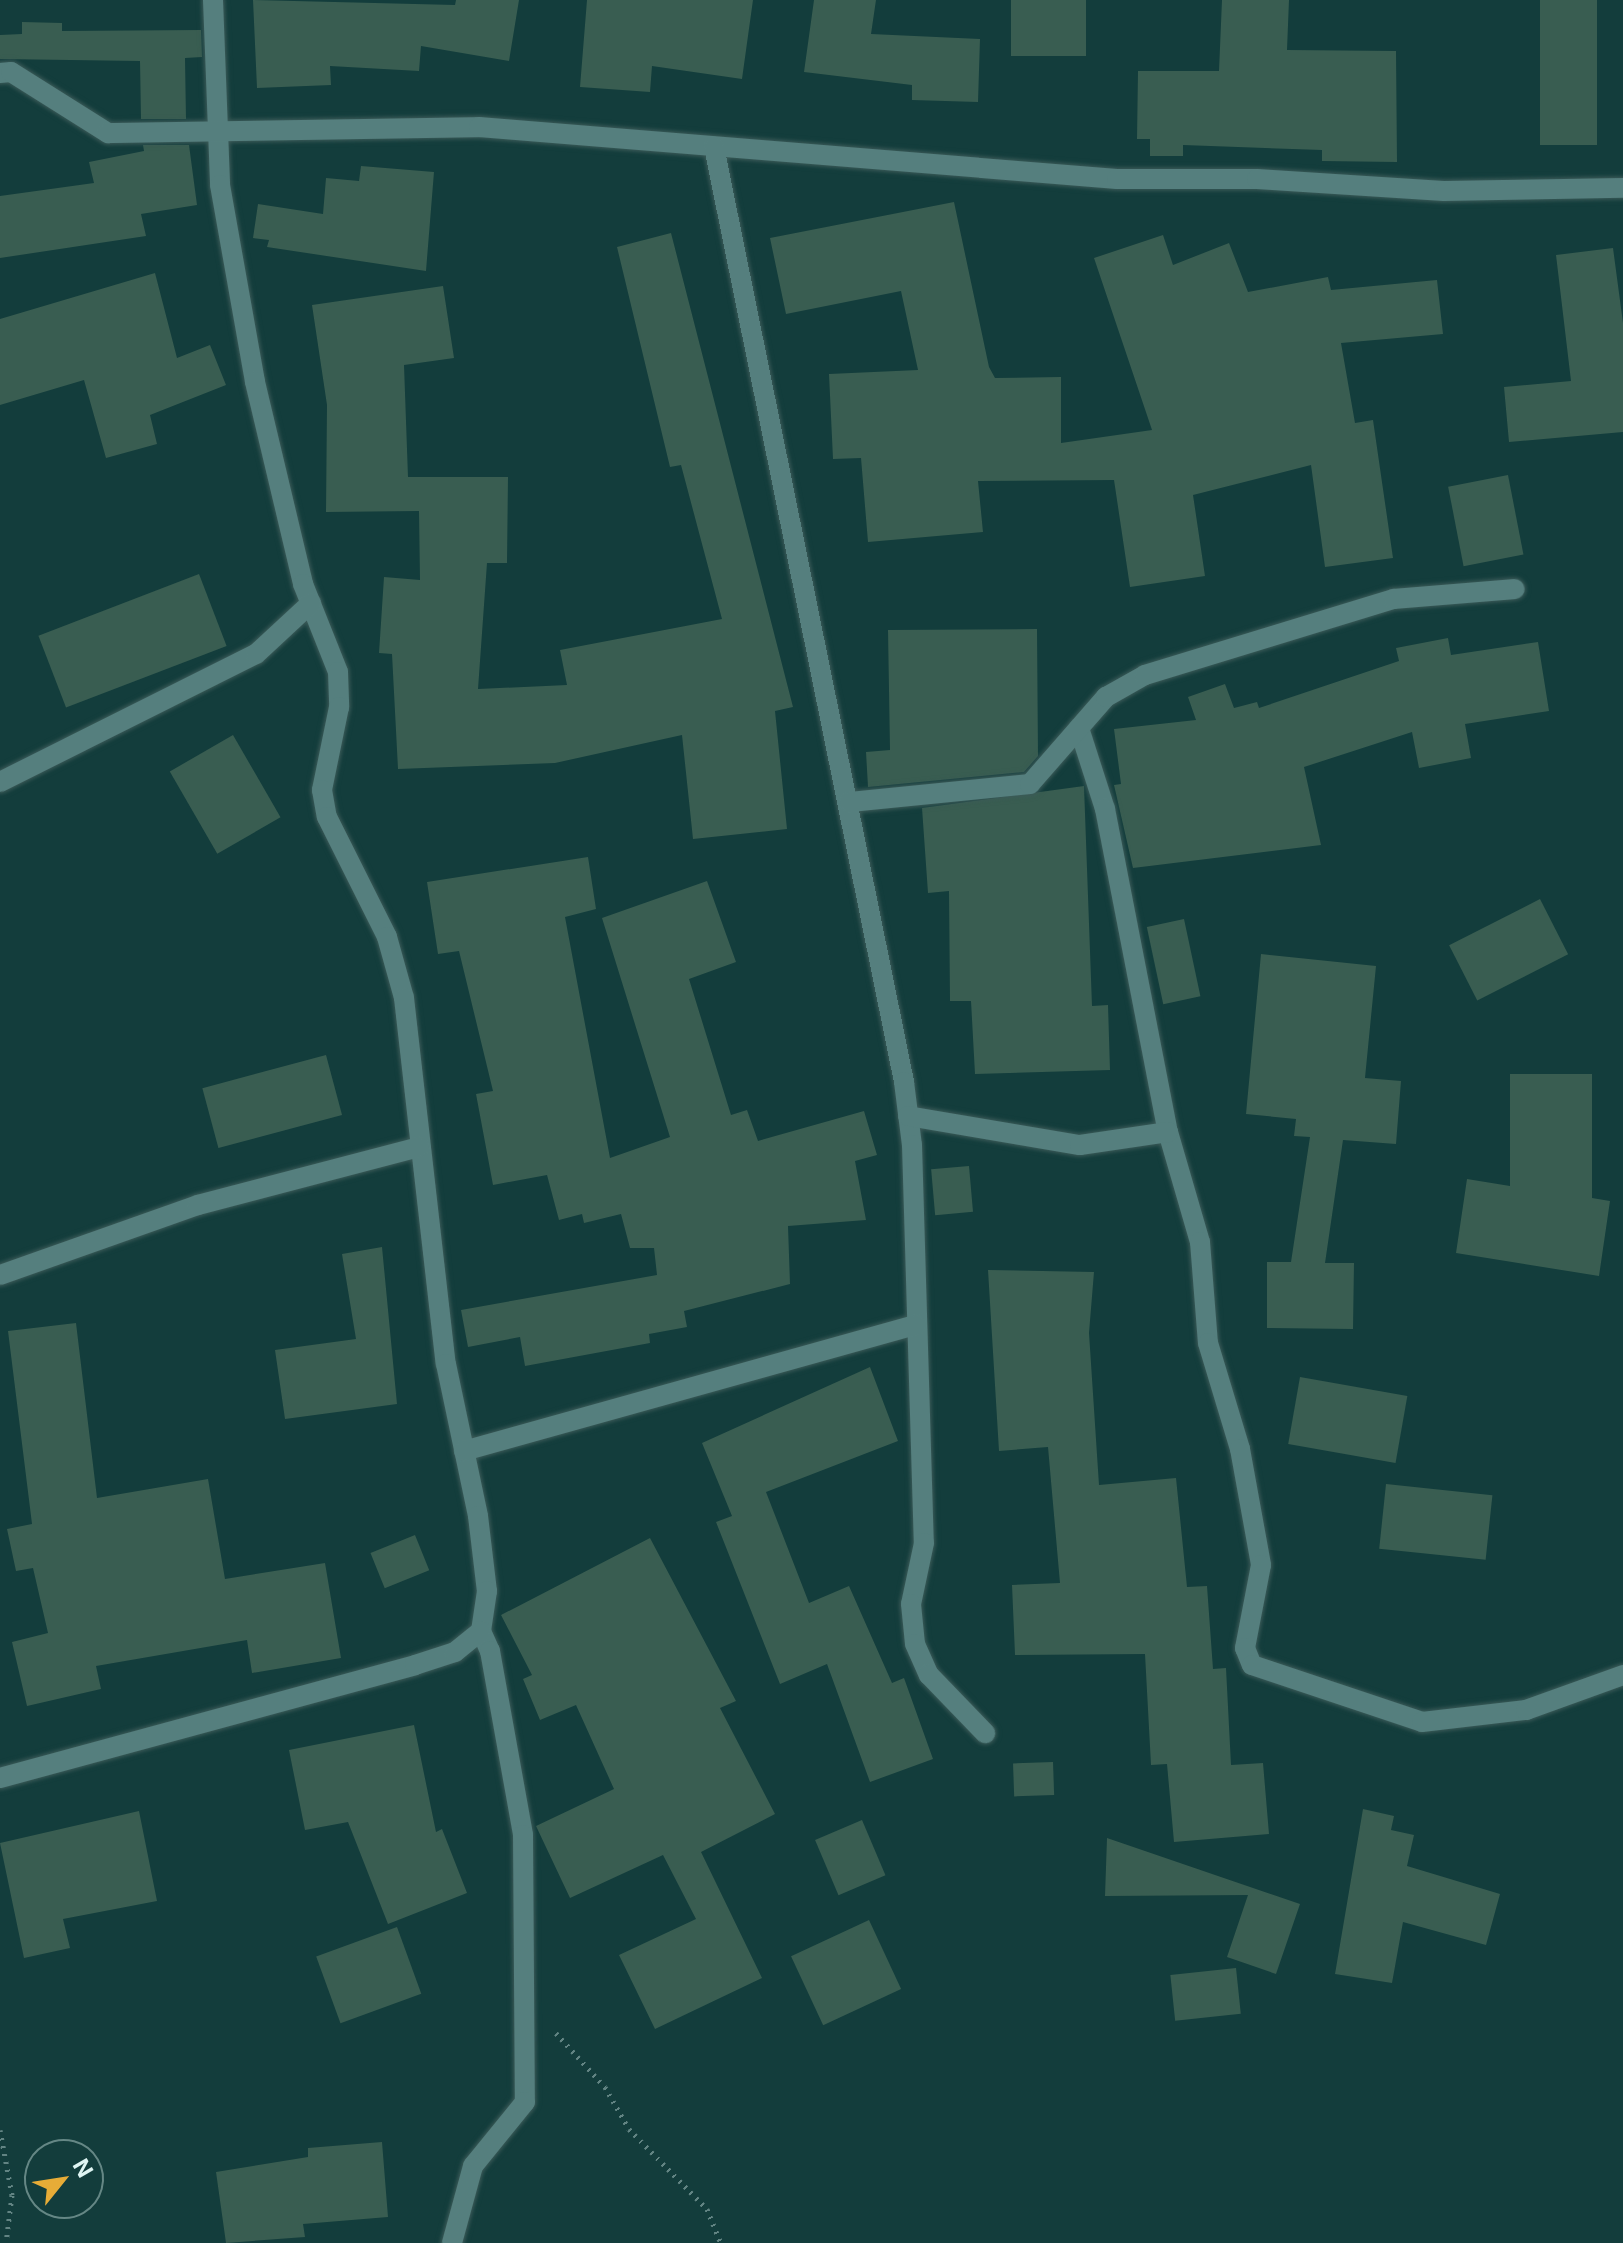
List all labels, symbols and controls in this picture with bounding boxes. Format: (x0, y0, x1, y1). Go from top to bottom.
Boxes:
north arrow (24, 2139, 104, 2219)
text: N (68, 2154, 99, 2182)

